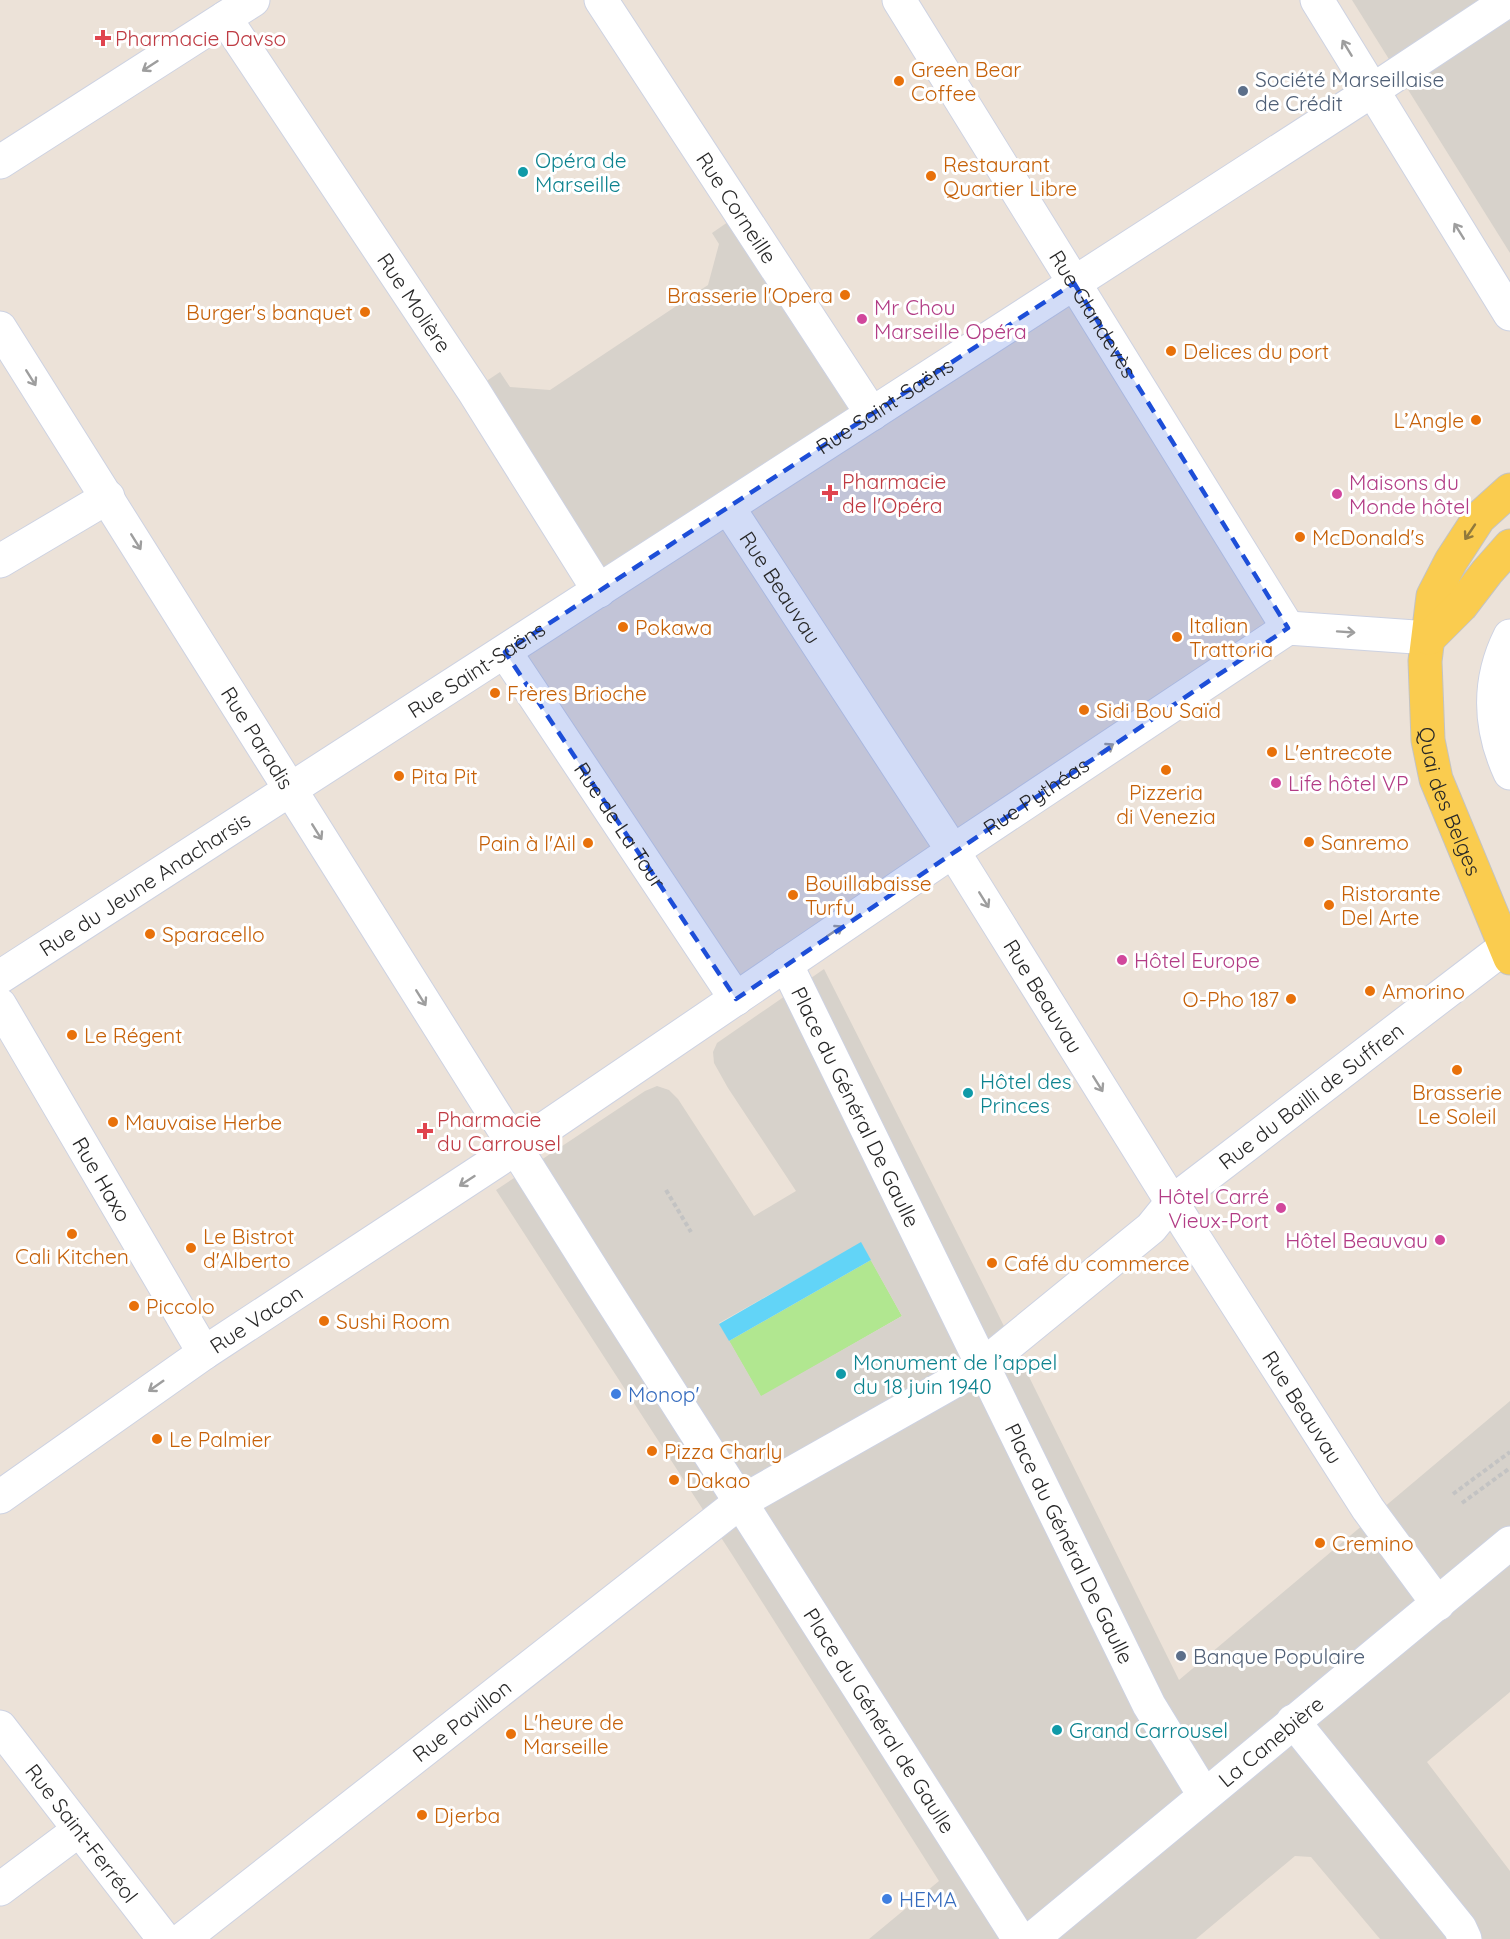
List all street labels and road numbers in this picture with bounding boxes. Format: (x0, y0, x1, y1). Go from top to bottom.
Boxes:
street label: Rue Corneille (691, 147, 783, 268)
street label: Rue Glandevès (1044, 245, 1143, 382)
street label: Rue Molière (372, 248, 457, 357)
street label: Rue Saint-Saëns (811, 352, 958, 459)
street label: Rue Beauvau (734, 526, 827, 648)
street label: Rue Saint-Saëns (403, 615, 550, 723)
street label: Rue Paradis (216, 682, 300, 794)
street label: Quai des Belges (1415, 727, 1487, 879)
street label: Rue Pythéas (978, 751, 1094, 840)
street label: Rue de La Tour (569, 757, 672, 893)
street label: Rue du Jeune Anacharsis (34, 806, 255, 961)
street label: Rue Beauvau (998, 934, 1089, 1058)
street label: Place du Général De Gaulle (786, 982, 926, 1231)
street label: Rue du Bailli de Suffren (1213, 1017, 1408, 1175)
street label: Rue Haxo (67, 1132, 137, 1226)
street label: Rue Vacon (205, 1279, 307, 1359)
street label: Rue Beauvau (1257, 1346, 1348, 1468)
street label: Place du Général De Gaulle (1000, 1419, 1140, 1668)
street label: Place du Général de Gaulle (798, 1603, 961, 1838)
street label: Rue Pavillon (407, 1674, 516, 1767)
street label: La Canebière (1213, 1690, 1329, 1792)
street label: Rue Saint-Ferréol (20, 1758, 144, 1908)

